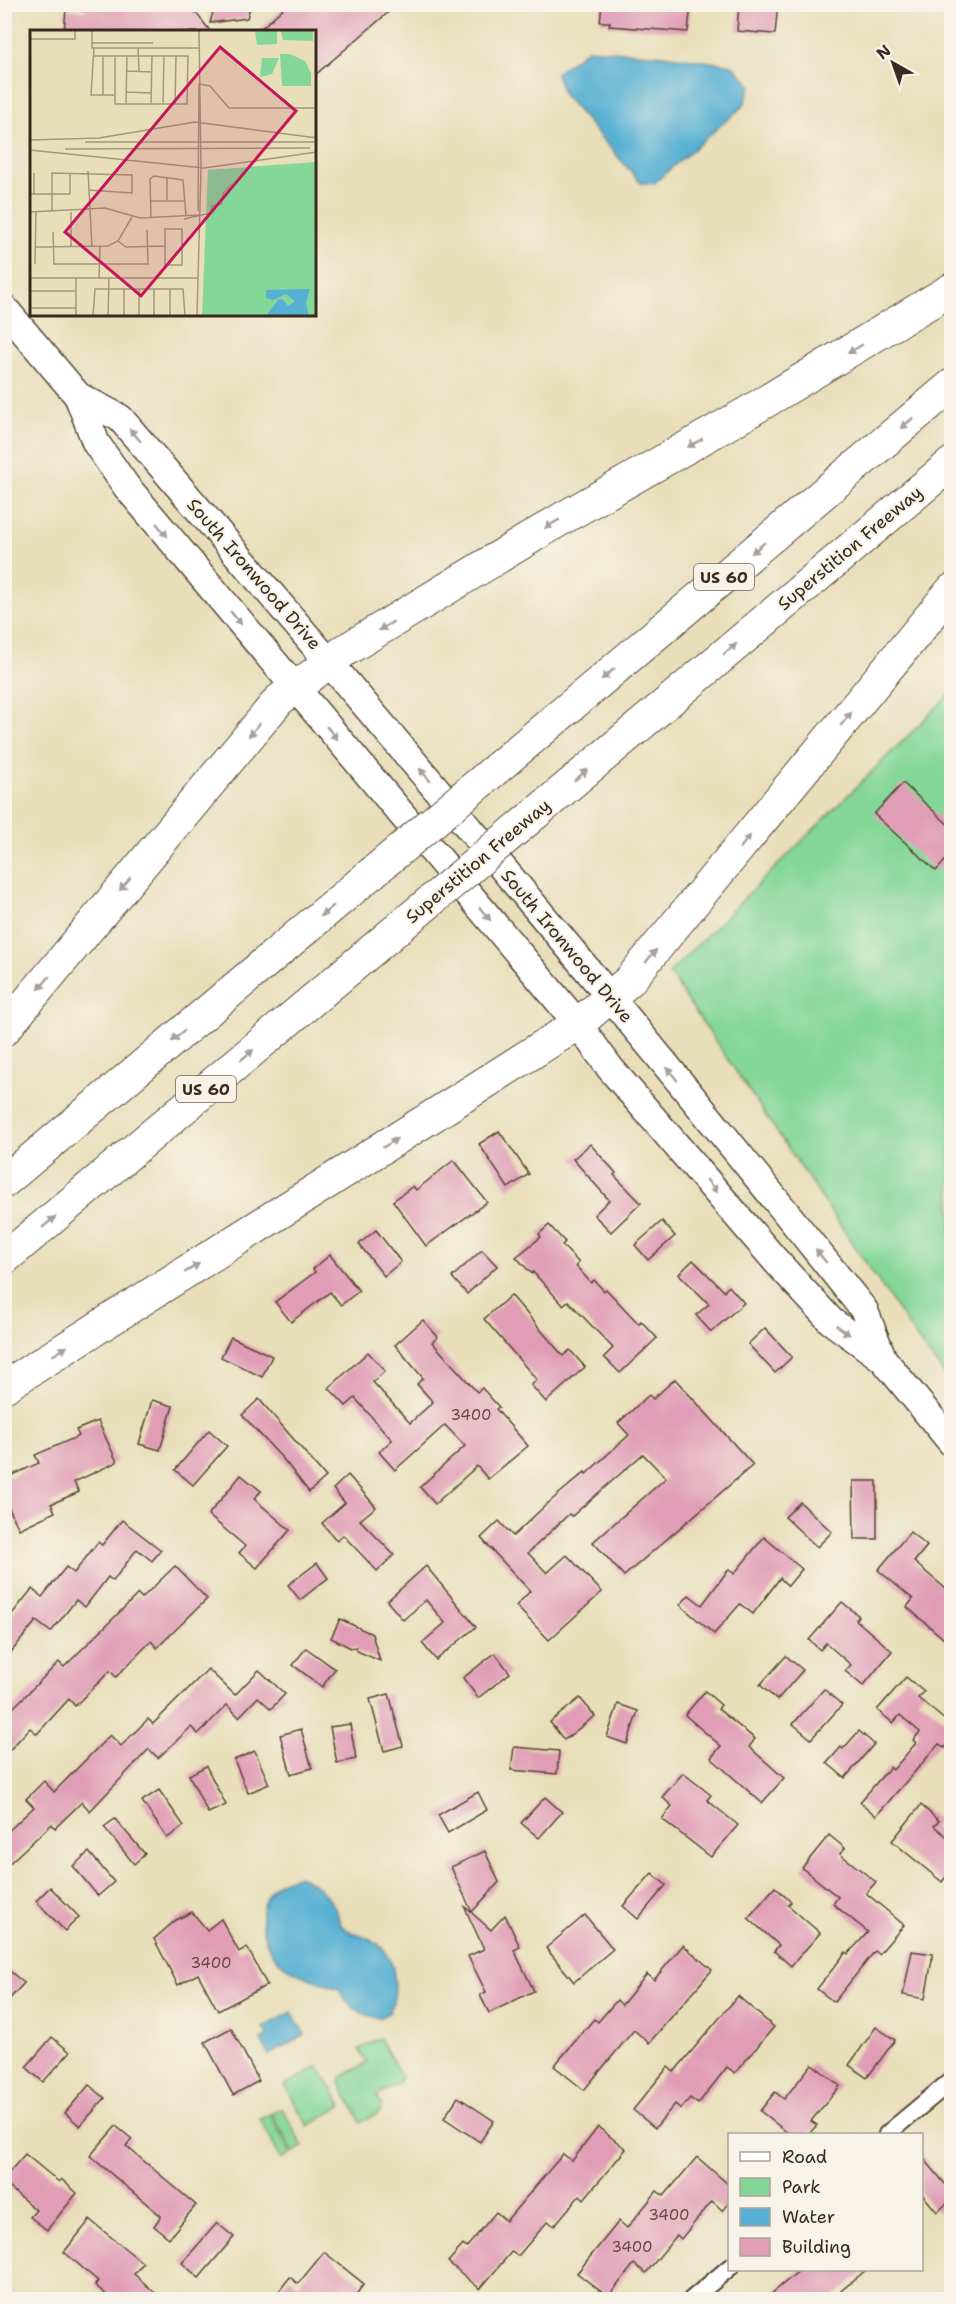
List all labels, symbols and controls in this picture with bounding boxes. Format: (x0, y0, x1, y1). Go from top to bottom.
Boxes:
inset map (30, 30, 316, 316)
north arrow (863, 33, 923, 93)
text: N (872, 40, 895, 64)
one-way arrow (847, 343, 863, 354)
one-way arrow (900, 416, 915, 429)
one-way arrow (128, 427, 141, 443)
one-way arrow (686, 438, 703, 448)
street label: Superstition Freeway (772, 480, 928, 616)
street label: South Ironwood Drive (181, 493, 327, 655)
one-way arrow (544, 519, 560, 530)
one-way arrow (156, 522, 169, 538)
one-way arrow (750, 542, 766, 555)
road number: US 60 (694, 564, 754, 590)
one-way arrow (230, 610, 243, 626)
one-way arrow (378, 620, 394, 631)
one-way arrow (722, 643, 738, 656)
one-way arrow (601, 667, 616, 680)
one-way arrow (839, 711, 852, 727)
one-way arrow (247, 722, 260, 738)
one-way arrow (325, 725, 338, 740)
one-way arrow (418, 767, 431, 783)
one-way arrow (573, 769, 588, 782)
street label: Superstition Freeway (400, 793, 556, 929)
one-way arrow (738, 834, 751, 849)
street label: South Ironwood Drive (496, 864, 638, 1028)
one-way arrow (119, 876, 132, 891)
one-way arrow (319, 904, 335, 917)
one-way arrow (478, 906, 491, 921)
one-way arrow (644, 948, 657, 964)
one-way arrow (38, 975, 51, 990)
one-way arrow (171, 1029, 186, 1042)
one-way arrow (239, 1049, 255, 1062)
one-way arrow (666, 1066, 679, 1081)
road number: US 60 (176, 1076, 236, 1102)
one-way arrow (382, 1137, 399, 1148)
one-way arrow (705, 1178, 718, 1193)
one-way arrow (41, 1215, 57, 1228)
one-way arrow (815, 1248, 828, 1264)
one-way arrow (184, 1263, 200, 1274)
one-way arrow (835, 1324, 851, 1336)
one-way arrow (52, 1346, 69, 1357)
house number: 3400 (450, 1405, 492, 1425)
house number: 3400 (190, 1953, 232, 1973)
legend (728, 2133, 923, 2271)
text: Road (782, 2145, 827, 2169)
text: Park (782, 2175, 821, 2199)
house number: 3400 (648, 2205, 690, 2225)
text: Water (782, 2205, 835, 2229)
text: Building (782, 2235, 851, 2259)
house number: 3400 (611, 2237, 653, 2257)

